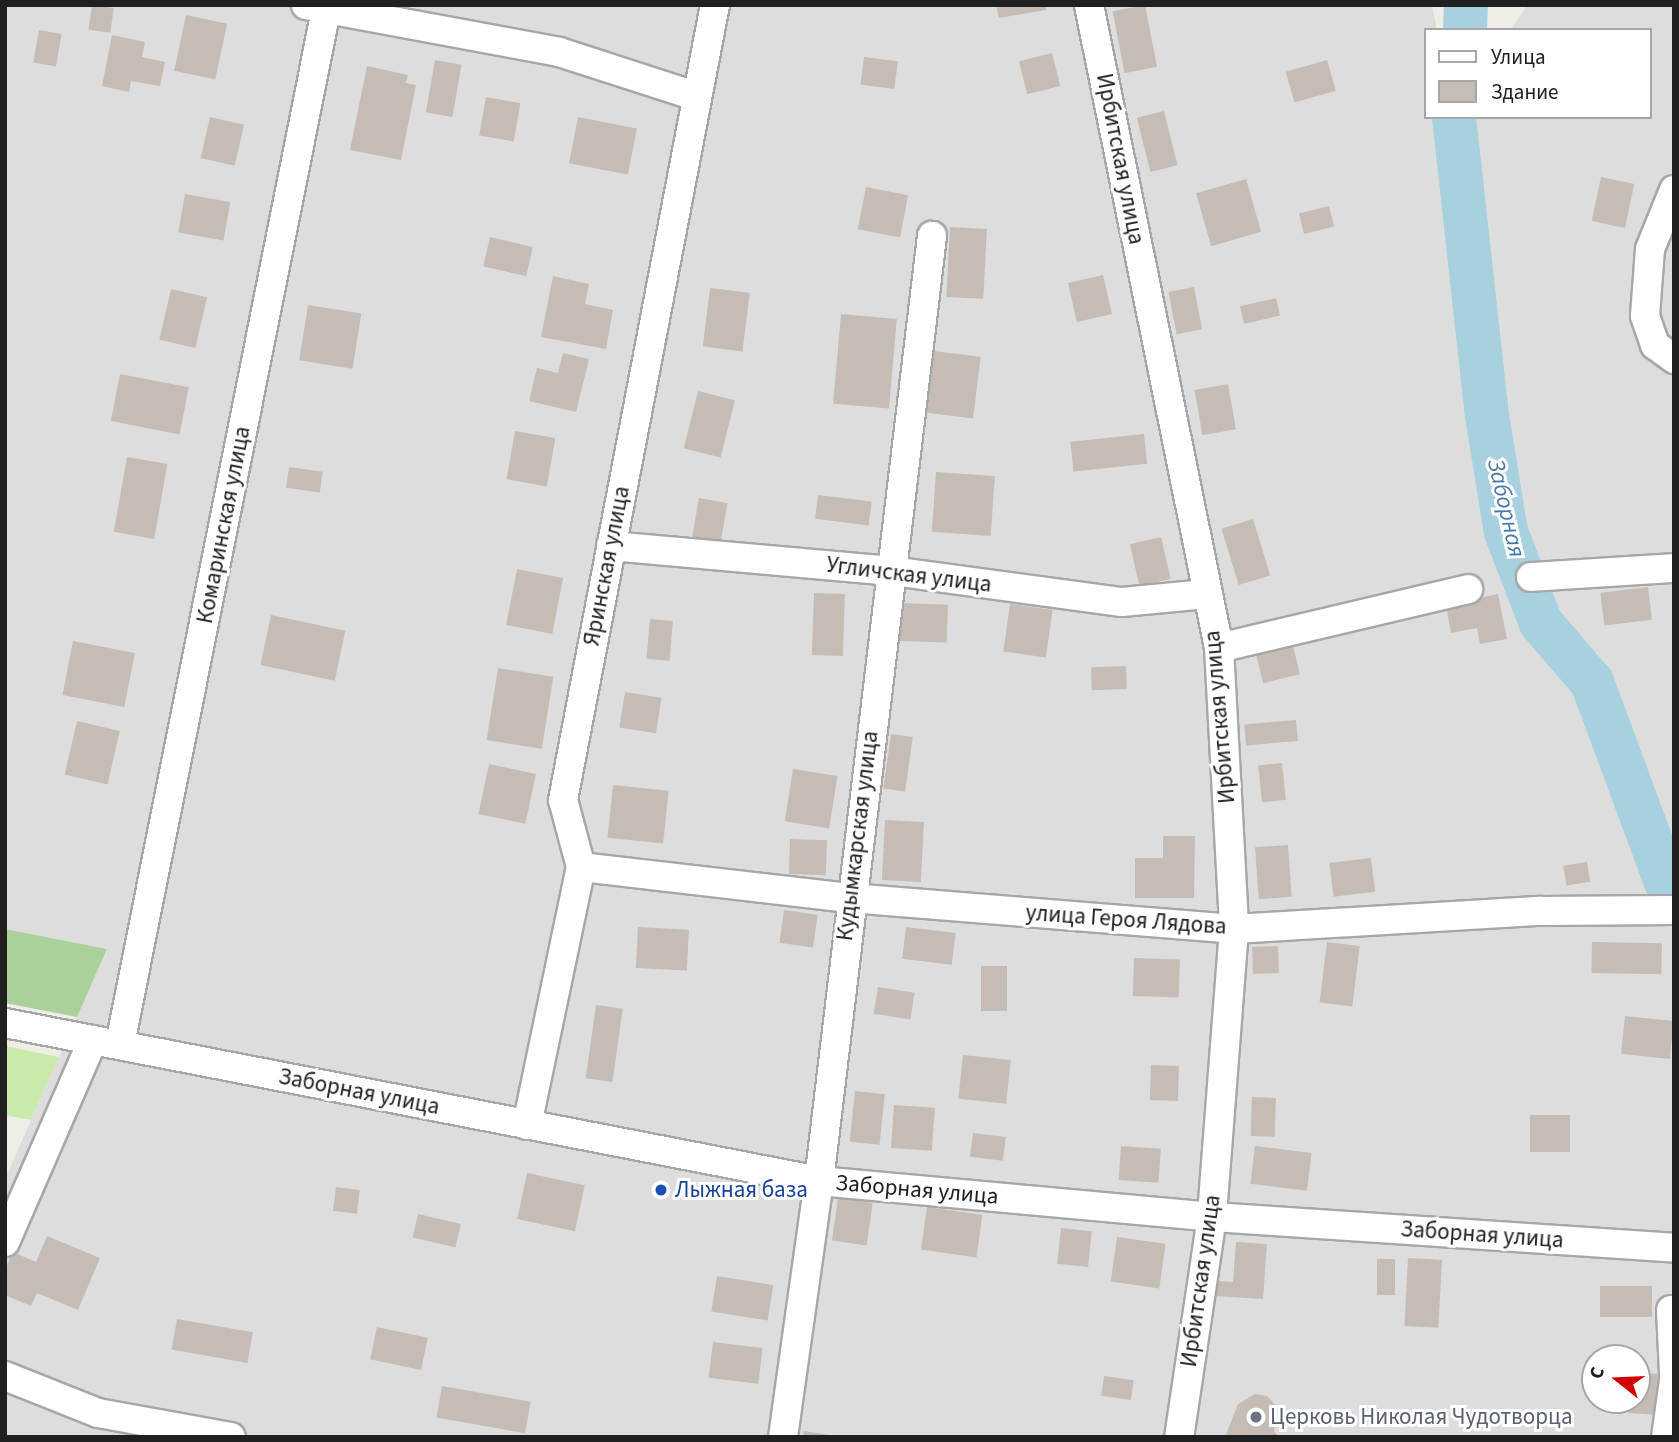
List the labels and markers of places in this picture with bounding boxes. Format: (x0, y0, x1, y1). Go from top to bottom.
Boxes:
place label: Лыжная база (675, 1176, 808, 1204)
marker: Лыжная база (653, 1182, 669, 1198)
place label: Церковь Николая Чудотворца (1270, 1403, 1572, 1431)
marker: Церковь Николая Чудотворца (1248, 1409, 1264, 1425)

